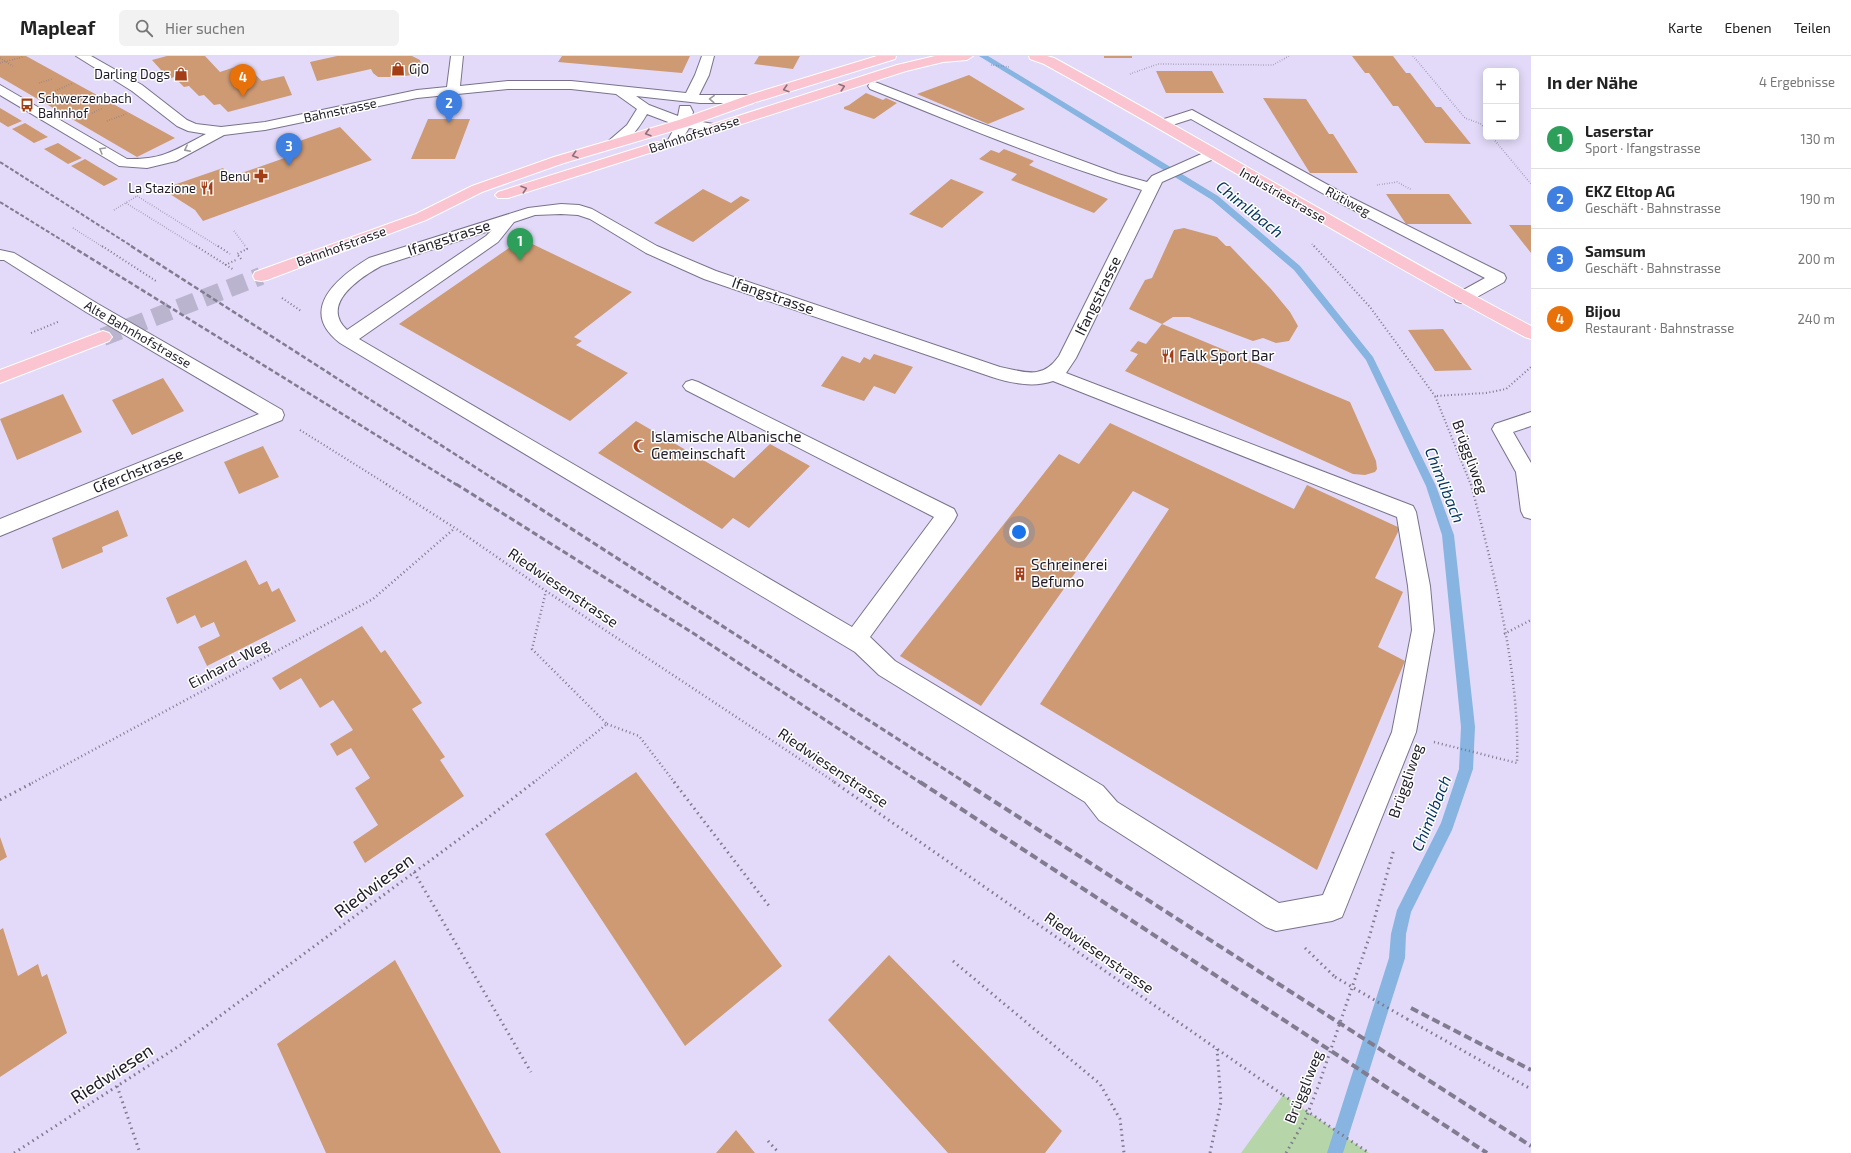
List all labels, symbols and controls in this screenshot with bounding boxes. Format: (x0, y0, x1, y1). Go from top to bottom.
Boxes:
search box (119, 10, 399, 46)
text: Mapleaf (20, 16, 95, 39)
icon: search (133, 17, 155, 39)
text: Hier suchen (165, 19, 245, 37)
text: Karte (1668, 19, 1703, 36)
text: Ebenen (1725, 19, 1772, 36)
text: Teilen (1794, 19, 1831, 36)
shop icon: GjO (390, 61, 406, 77)
place label: GjO (409, 61, 429, 77)
pin: 4 (230, 64, 256, 97)
place label: Darling Dogs (94, 66, 170, 82)
shop icon: Darling Dogs (173, 66, 189, 82)
map controls (1483, 68, 1519, 140)
button: + (1483, 68, 1519, 104)
text: In der Nähe (1547, 72, 1638, 92)
text: 4 Ergebnisse (1759, 74, 1835, 90)
one-way arrow (838, 83, 845, 92)
one-way arrow (782, 84, 789, 92)
place label: Schwerzenbach Bahnhof (38, 90, 132, 121)
pin: 2 (436, 90, 462, 123)
street label: Bahnstrasse (302, 94, 378, 126)
one-way arrow (709, 95, 716, 104)
bus stop icon: Schwerzenbach Bahnhof (19, 97, 35, 113)
button: − (1483, 104, 1519, 140)
street label: Bahnhofstrasse (647, 112, 741, 156)
text: Laserstar (1585, 122, 1654, 140)
one-way arrow (645, 128, 652, 137)
text: 1 (1557, 131, 1563, 147)
text: 130 m (1800, 131, 1835, 147)
pin: 3 (276, 133, 302, 166)
text: Sport · Ifangstrasse (1585, 140, 1701, 156)
one-way arrow (184, 144, 191, 152)
one-way arrow (99, 147, 106, 155)
one-way arrow (571, 151, 578, 159)
street label: Industriestrasse (1237, 164, 1329, 226)
place label: Benu (220, 168, 250, 184)
pharmacy icon: Benu (253, 168, 269, 184)
water label: Chimlibach (1213, 176, 1287, 241)
place label: La Stazione (128, 180, 196, 196)
restaurant icon: La Stazione (199, 180, 215, 196)
text: EKZ Eltop AG (1585, 182, 1675, 200)
street label: Rütiweg (1323, 183, 1373, 219)
one-way arrow (520, 185, 527, 194)
text: 2 (1556, 191, 1564, 207)
text: 190 m (1800, 191, 1835, 207)
text: Geschäft · Bahnstrasse (1585, 200, 1721, 216)
street label: Ifangstrasse (405, 215, 492, 259)
street label: Bahnhofstrasse (294, 222, 388, 270)
pin: 1 (507, 228, 533, 261)
text: Samsum (1585, 242, 1646, 260)
text: 3 (1556, 251, 1564, 267)
text: 200 m (1798, 251, 1835, 267)
street label: Ifangstrasse (1070, 253, 1124, 338)
text: Geschäft · Bahnstrasse (1585, 260, 1721, 276)
street label: Ifangstrasse (730, 273, 817, 318)
street label: Alte Bahnhofstrasse (82, 297, 194, 371)
text: Bijou (1585, 302, 1621, 320)
text: 4 (1556, 311, 1564, 327)
text: 240 m (1798, 311, 1835, 327)
text: Restaurant · Bahnstrasse (1585, 320, 1734, 336)
place label: Falk Sport Bar (1179, 346, 1275, 364)
restaurant icon: Falk Sport Bar (1160, 348, 1176, 364)
street label: Brüggliweg (1449, 417, 1493, 497)
place label: Islamische Albanische Gemeinschaft (651, 427, 802, 462)
mosque icon: Islamische Albanische Gemeinschaft (632, 438, 648, 454)
street label: Gferchstrasse (90, 444, 185, 496)
water label: Chimlibach (1422, 444, 1469, 526)
your location (1009, 522, 1029, 542)
street label: Riedwiesenstrasse (505, 544, 622, 631)
place label: Schreinerei Befumo (1031, 555, 1107, 590)
building icon: Schreinerei Befumo (1012, 566, 1028, 582)
street label: Einhard-Weg (185, 634, 273, 692)
street label: Riedwiesenstrasse (775, 724, 892, 811)
street label: Brüggliweg (1384, 741, 1426, 820)
water label: Chimlibach (1407, 772, 1454, 854)
street label: Riedwiesen (329, 848, 417, 922)
street label: Riedwiesenstrasse (1042, 908, 1158, 997)
street label: Riedwiesen (66, 1038, 157, 1108)
street label: Brüggliweg (1280, 1047, 1326, 1126)

